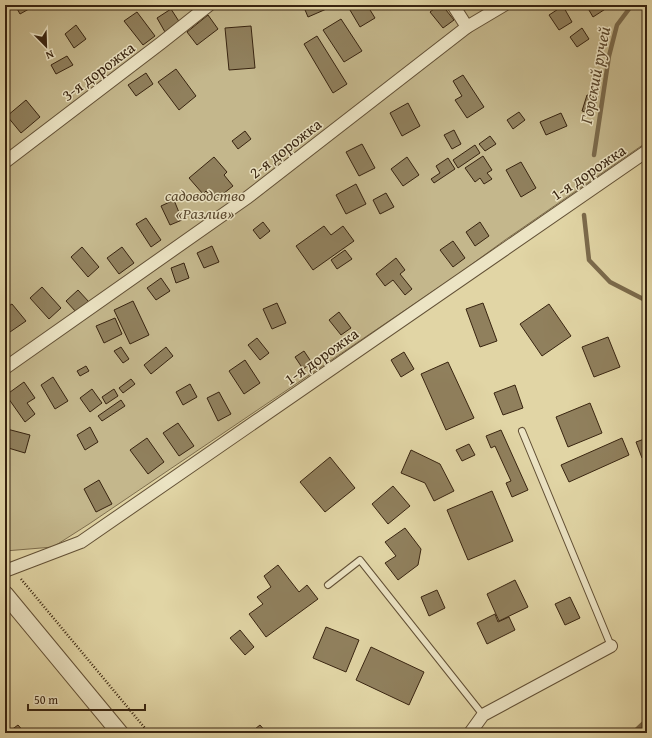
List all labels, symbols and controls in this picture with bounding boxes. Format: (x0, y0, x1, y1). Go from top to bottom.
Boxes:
water label: Горский ручей (573, 24, 616, 127)
north arrow (26, 26, 66, 66)
street label: 3-я дорожка (56, 35, 140, 107)
text: N (43, 46, 56, 64)
street label: 2-я дорожка (244, 112, 327, 184)
street label: 1-я дорожка (546, 138, 631, 206)
park label: садоводство «Разлив» (165, 183, 245, 225)
street label: 1-я дорожка (279, 321, 363, 391)
scale bar (28, 686, 145, 712)
text: 50 m (34, 691, 58, 708)

